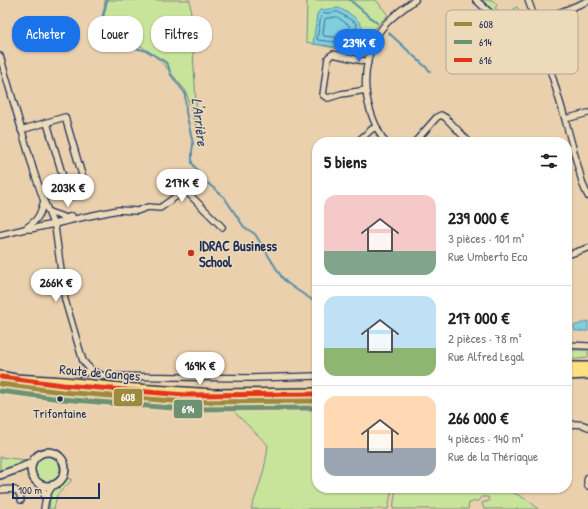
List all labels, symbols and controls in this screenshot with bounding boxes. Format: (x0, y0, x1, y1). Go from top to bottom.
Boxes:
legend (446, 10, 578, 74)
chip: Acheter (12, 16, 80, 52)
chip: Louer (88, 16, 143, 52)
chip: Filtres (151, 16, 212, 52)
text: 608 (479, 17, 493, 31)
pin: 239K € (326, 29, 392, 63)
text: 239K € (343, 33, 375, 51)
text: 614 (479, 35, 492, 49)
text: 616 (479, 53, 492, 67)
water label: L'Arrière (187, 97, 213, 148)
text: 5 biens (324, 150, 367, 173)
icon: filters (538, 150, 560, 172)
pin: 217K € (149, 169, 215, 203)
text: 217K € (165, 173, 199, 191)
pin: 203K € (35, 174, 101, 208)
text: 203K € (51, 178, 85, 196)
text: 239 000 € (448, 206, 509, 229)
icon: home (356, 211, 404, 259)
text: 3 pièces · 101 m² (448, 229, 524, 247)
place label: IDRAC Business School (199, 236, 278, 271)
text: Rue Umberto Eco (448, 247, 528, 265)
marker: IDRAC Business School (186, 248, 196, 258)
pin: 266K € (23, 269, 89, 303)
text: 266K € (40, 273, 72, 291)
text: 217 000 € (448, 306, 509, 329)
icon: home (356, 312, 404, 360)
text: 2 pièces · 78 m² (448, 329, 521, 347)
text: Rue Alfred Legal (448, 347, 524, 365)
pin: 169K € (167, 352, 233, 386)
text: 169K € (185, 356, 215, 374)
street label: Route de Ganges (59, 359, 141, 386)
line badge: 608 (113, 388, 143, 407)
text: 608 (121, 390, 135, 404)
marker: Trifontaine (55, 394, 65, 404)
line badge: 614 (173, 399, 203, 419)
text: 614 (182, 402, 194, 416)
place label: Trifontaine (33, 404, 87, 422)
text: 266 000 € (448, 406, 508, 429)
icon: home (356, 412, 404, 460)
text: 4 pièces · 140 m² (448, 429, 524, 447)
text: Rue de la Thériaque (448, 447, 538, 465)
scale bar (12, 481, 100, 500)
text: 100 m (18, 483, 42, 497)

